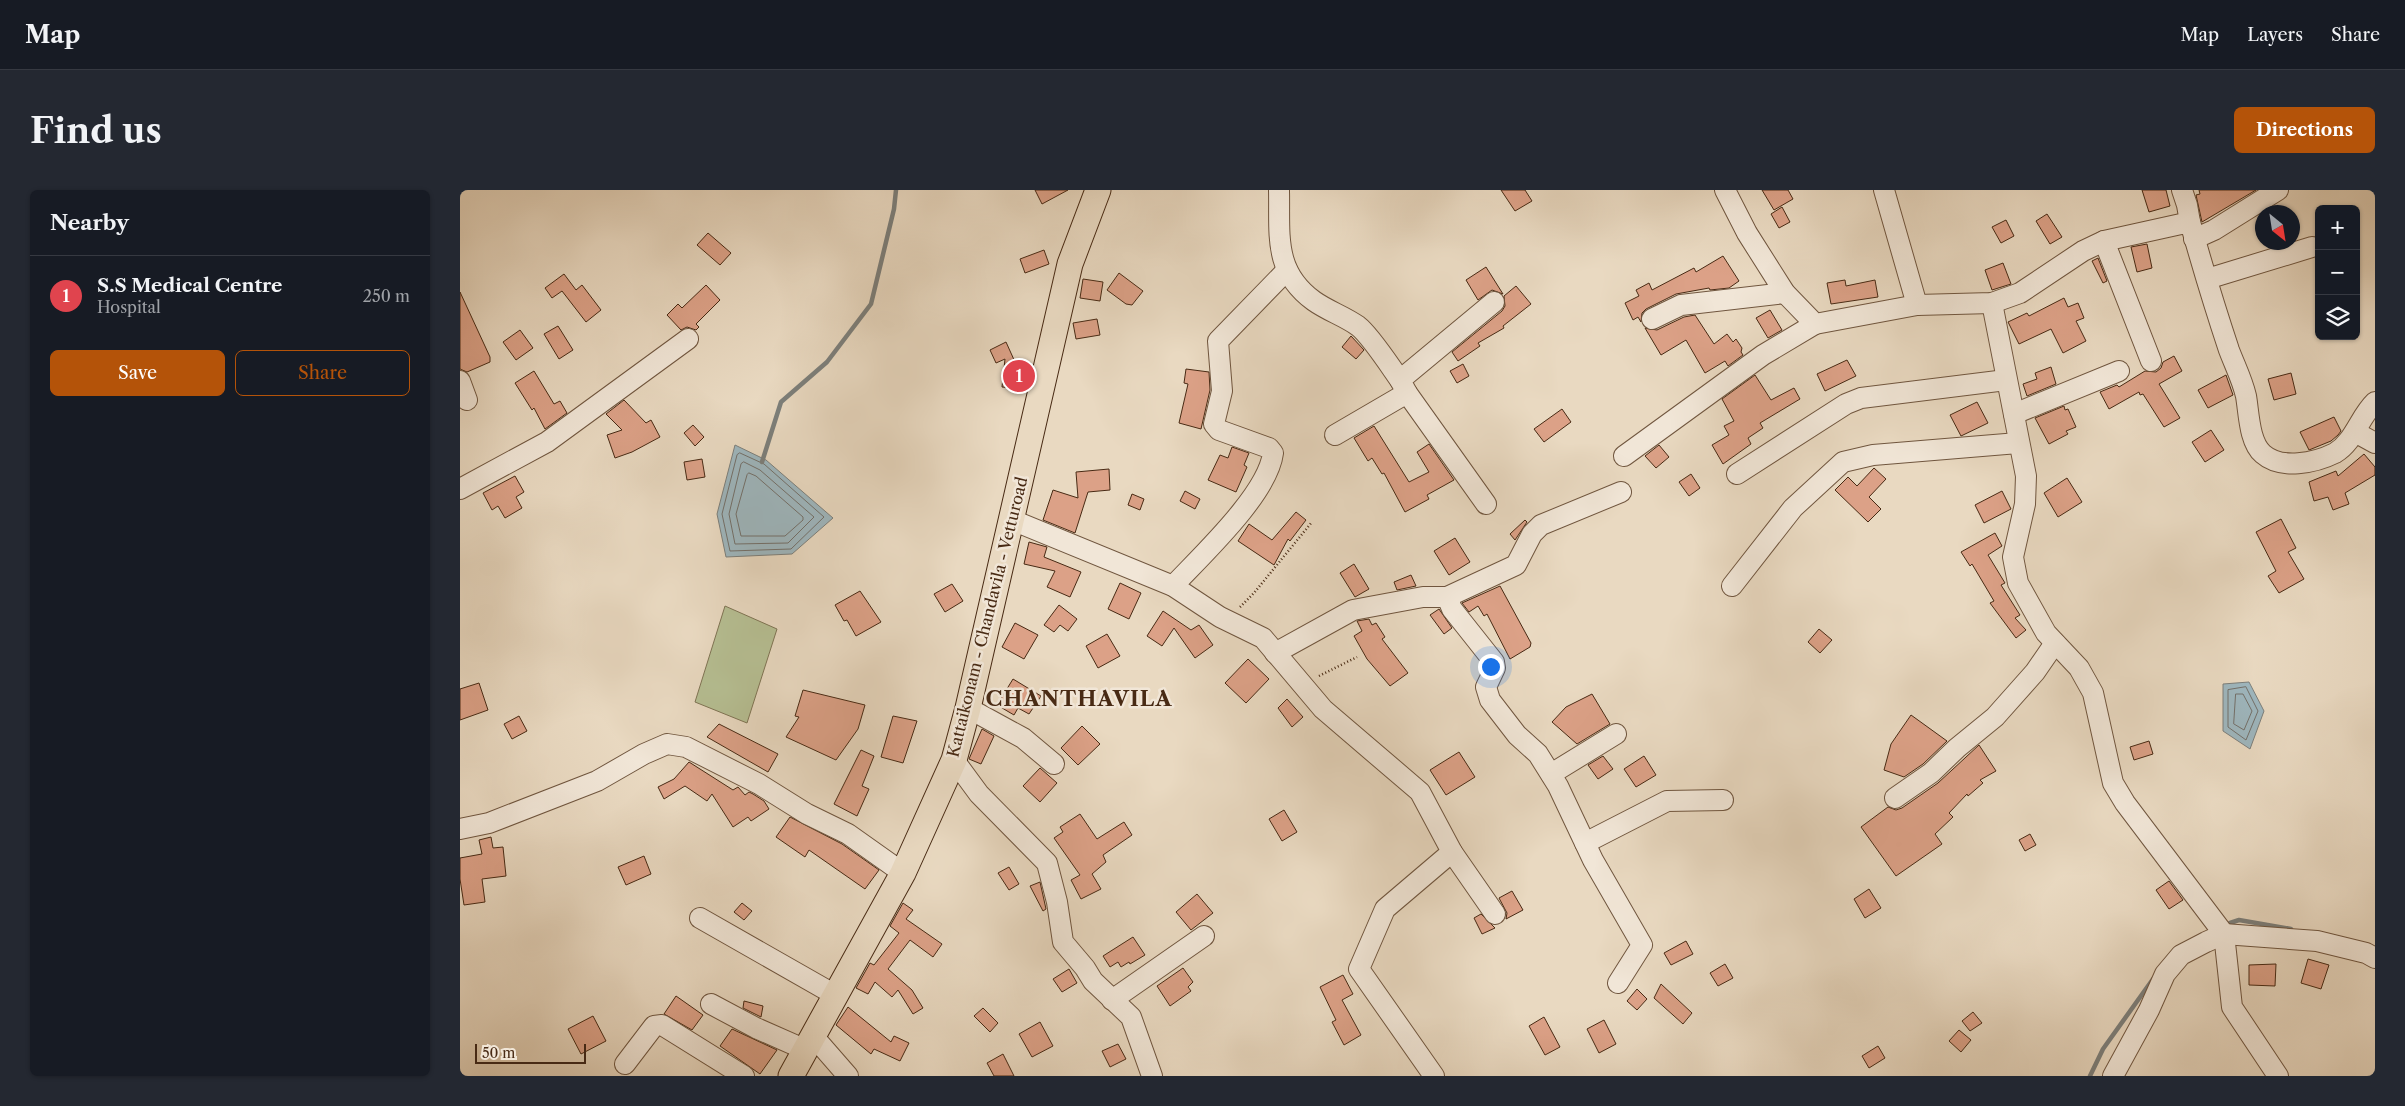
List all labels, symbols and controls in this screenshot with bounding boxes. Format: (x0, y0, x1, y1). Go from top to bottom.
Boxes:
text: Map (25, 20, 80, 49)
text: Map (2181, 24, 2219, 46)
text: Layers (2247, 24, 2303, 46)
text: Share (2331, 24, 2380, 46)
button: Directions (2234, 107, 2375, 153)
text: Find us (30, 109, 162, 152)
north arrow (2255, 205, 2300, 250)
map controls (2315, 205, 2360, 340)
button: + (2315, 205, 2360, 250)
text: Nearby (50, 210, 129, 235)
button: − (2315, 250, 2360, 295)
text: S.S Medical Centre (97, 274, 282, 297)
text: 1 (62, 286, 70, 306)
text: 250 m (363, 286, 410, 306)
button: layers (2315, 295, 2360, 340)
text: Hospital (97, 297, 161, 317)
button: Save (50, 350, 225, 396)
button: Share (235, 350, 410, 396)
pin: 1 (1003, 357, 1035, 395)
street label: Kattaikonam - Chandavila - Vetturoad (942, 474, 1032, 759)
your location (1478, 654, 1504, 680)
district label: CHANTHAVILA (985, 686, 1173, 711)
scale bar (475, 1041, 586, 1064)
text: 50 m (482, 1044, 515, 1062)

